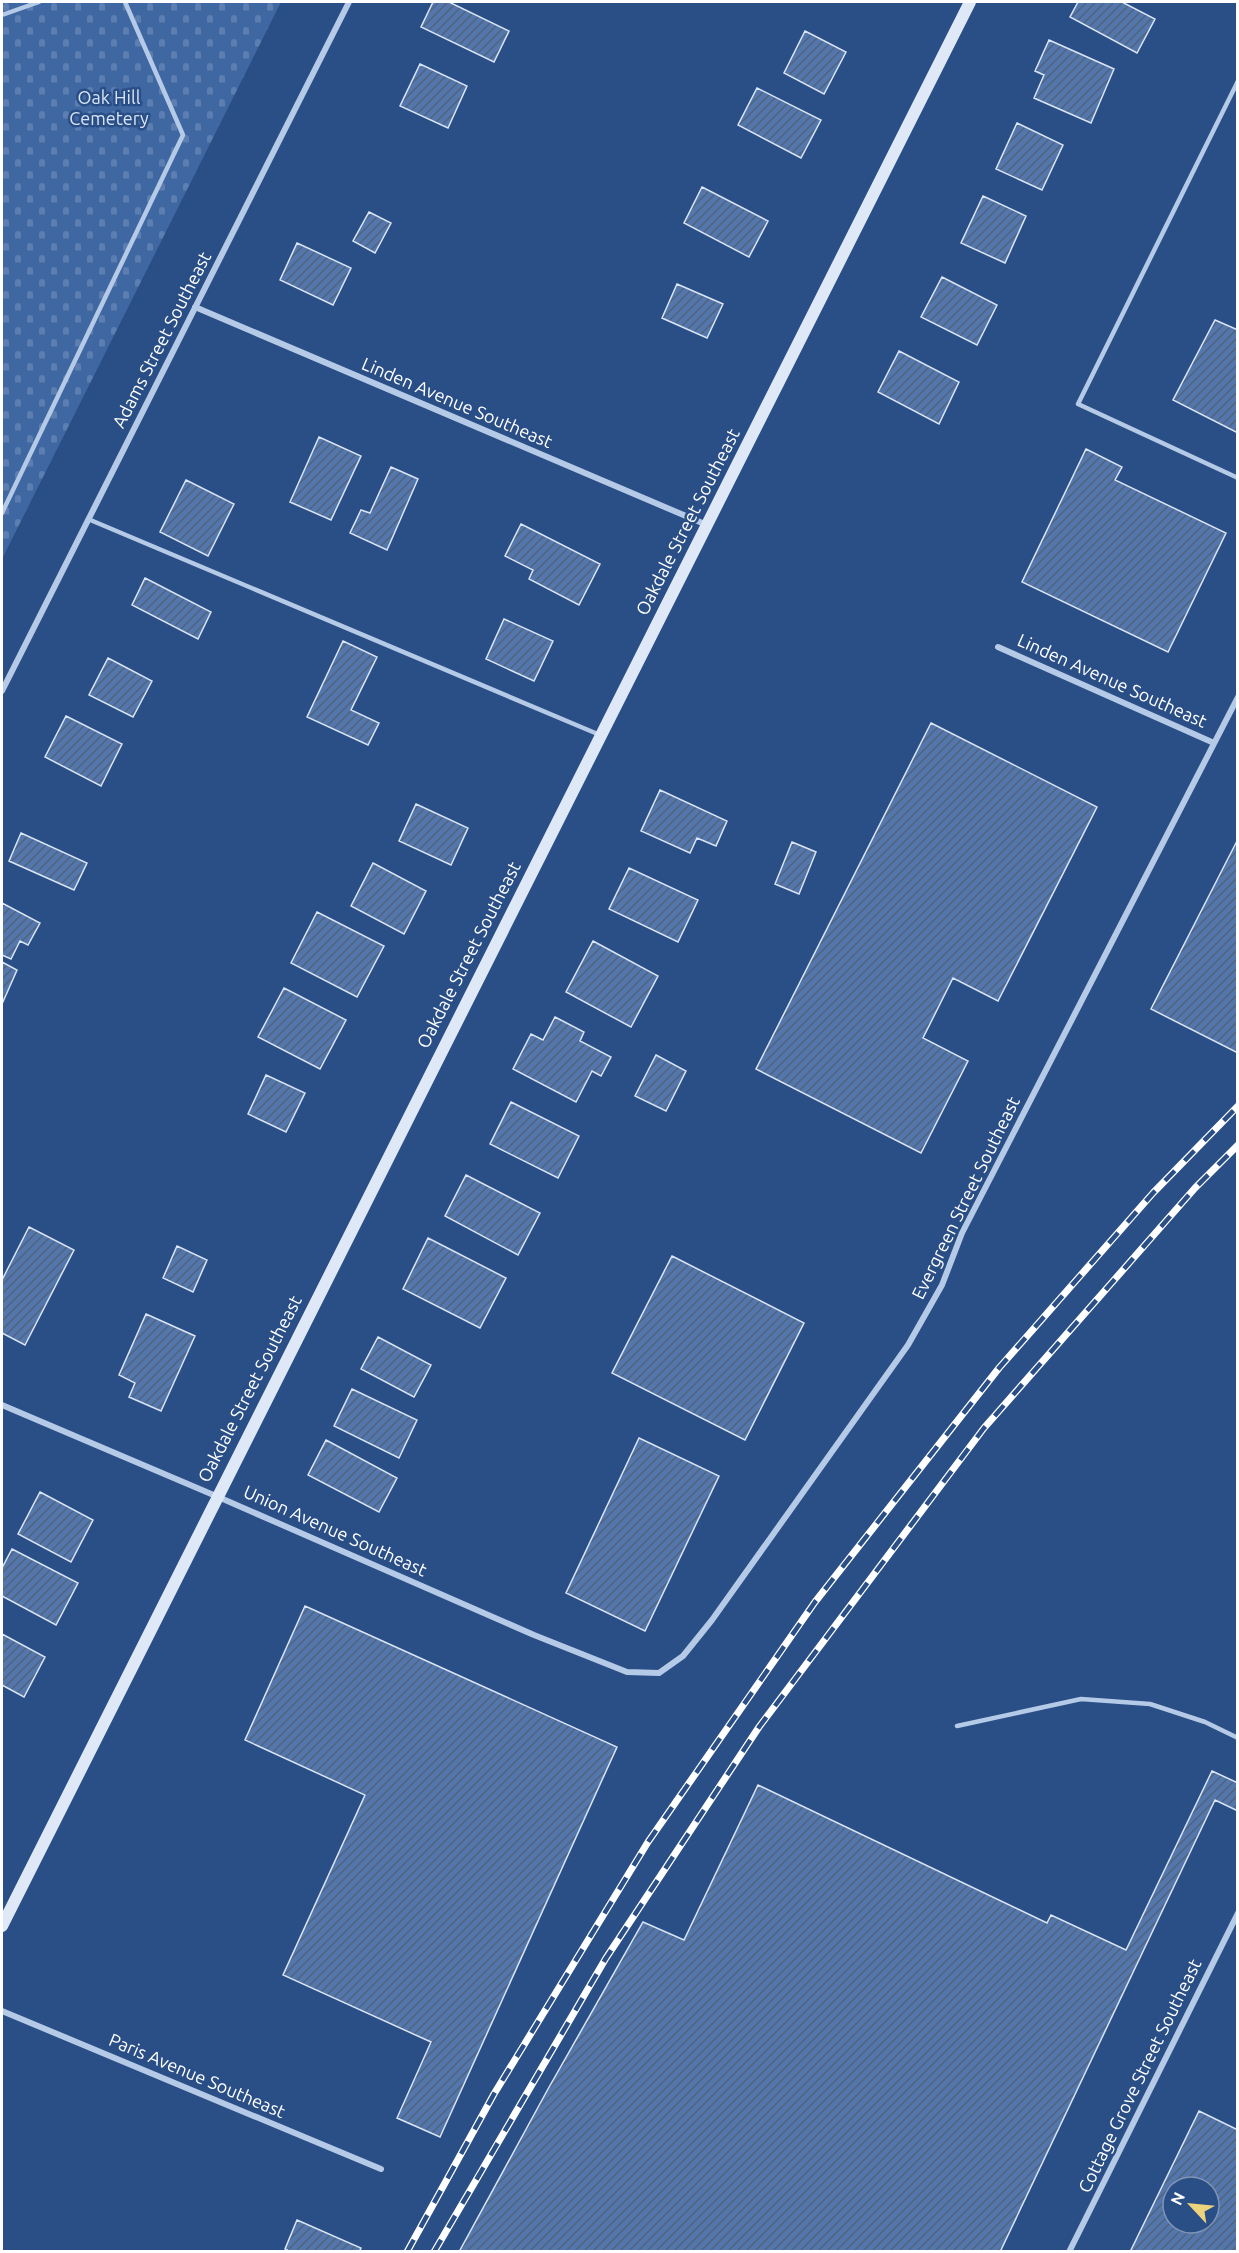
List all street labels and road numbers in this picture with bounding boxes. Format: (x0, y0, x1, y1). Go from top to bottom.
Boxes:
street label: Adams Street Southeast (108, 248, 214, 431)
street label: Linden Avenue Southeast (359, 353, 556, 451)
street label: Oakdale Street Southeast (631, 425, 743, 618)
street label: Linden Avenue Southeast (1015, 629, 1210, 731)
street label: Oakdale Street Southeast (412, 858, 524, 1051)
street label: Evergreen Street Southeast (907, 1093, 1023, 1302)
street label: Oakdale Street Southeast (193, 1292, 305, 1485)
street label: Union Avenue Southeast (241, 1481, 430, 1580)
street label: Cottage Grove Street Southeast (1074, 1956, 1205, 2196)
street label: Paris Avenue Southeast (106, 2029, 288, 2121)

